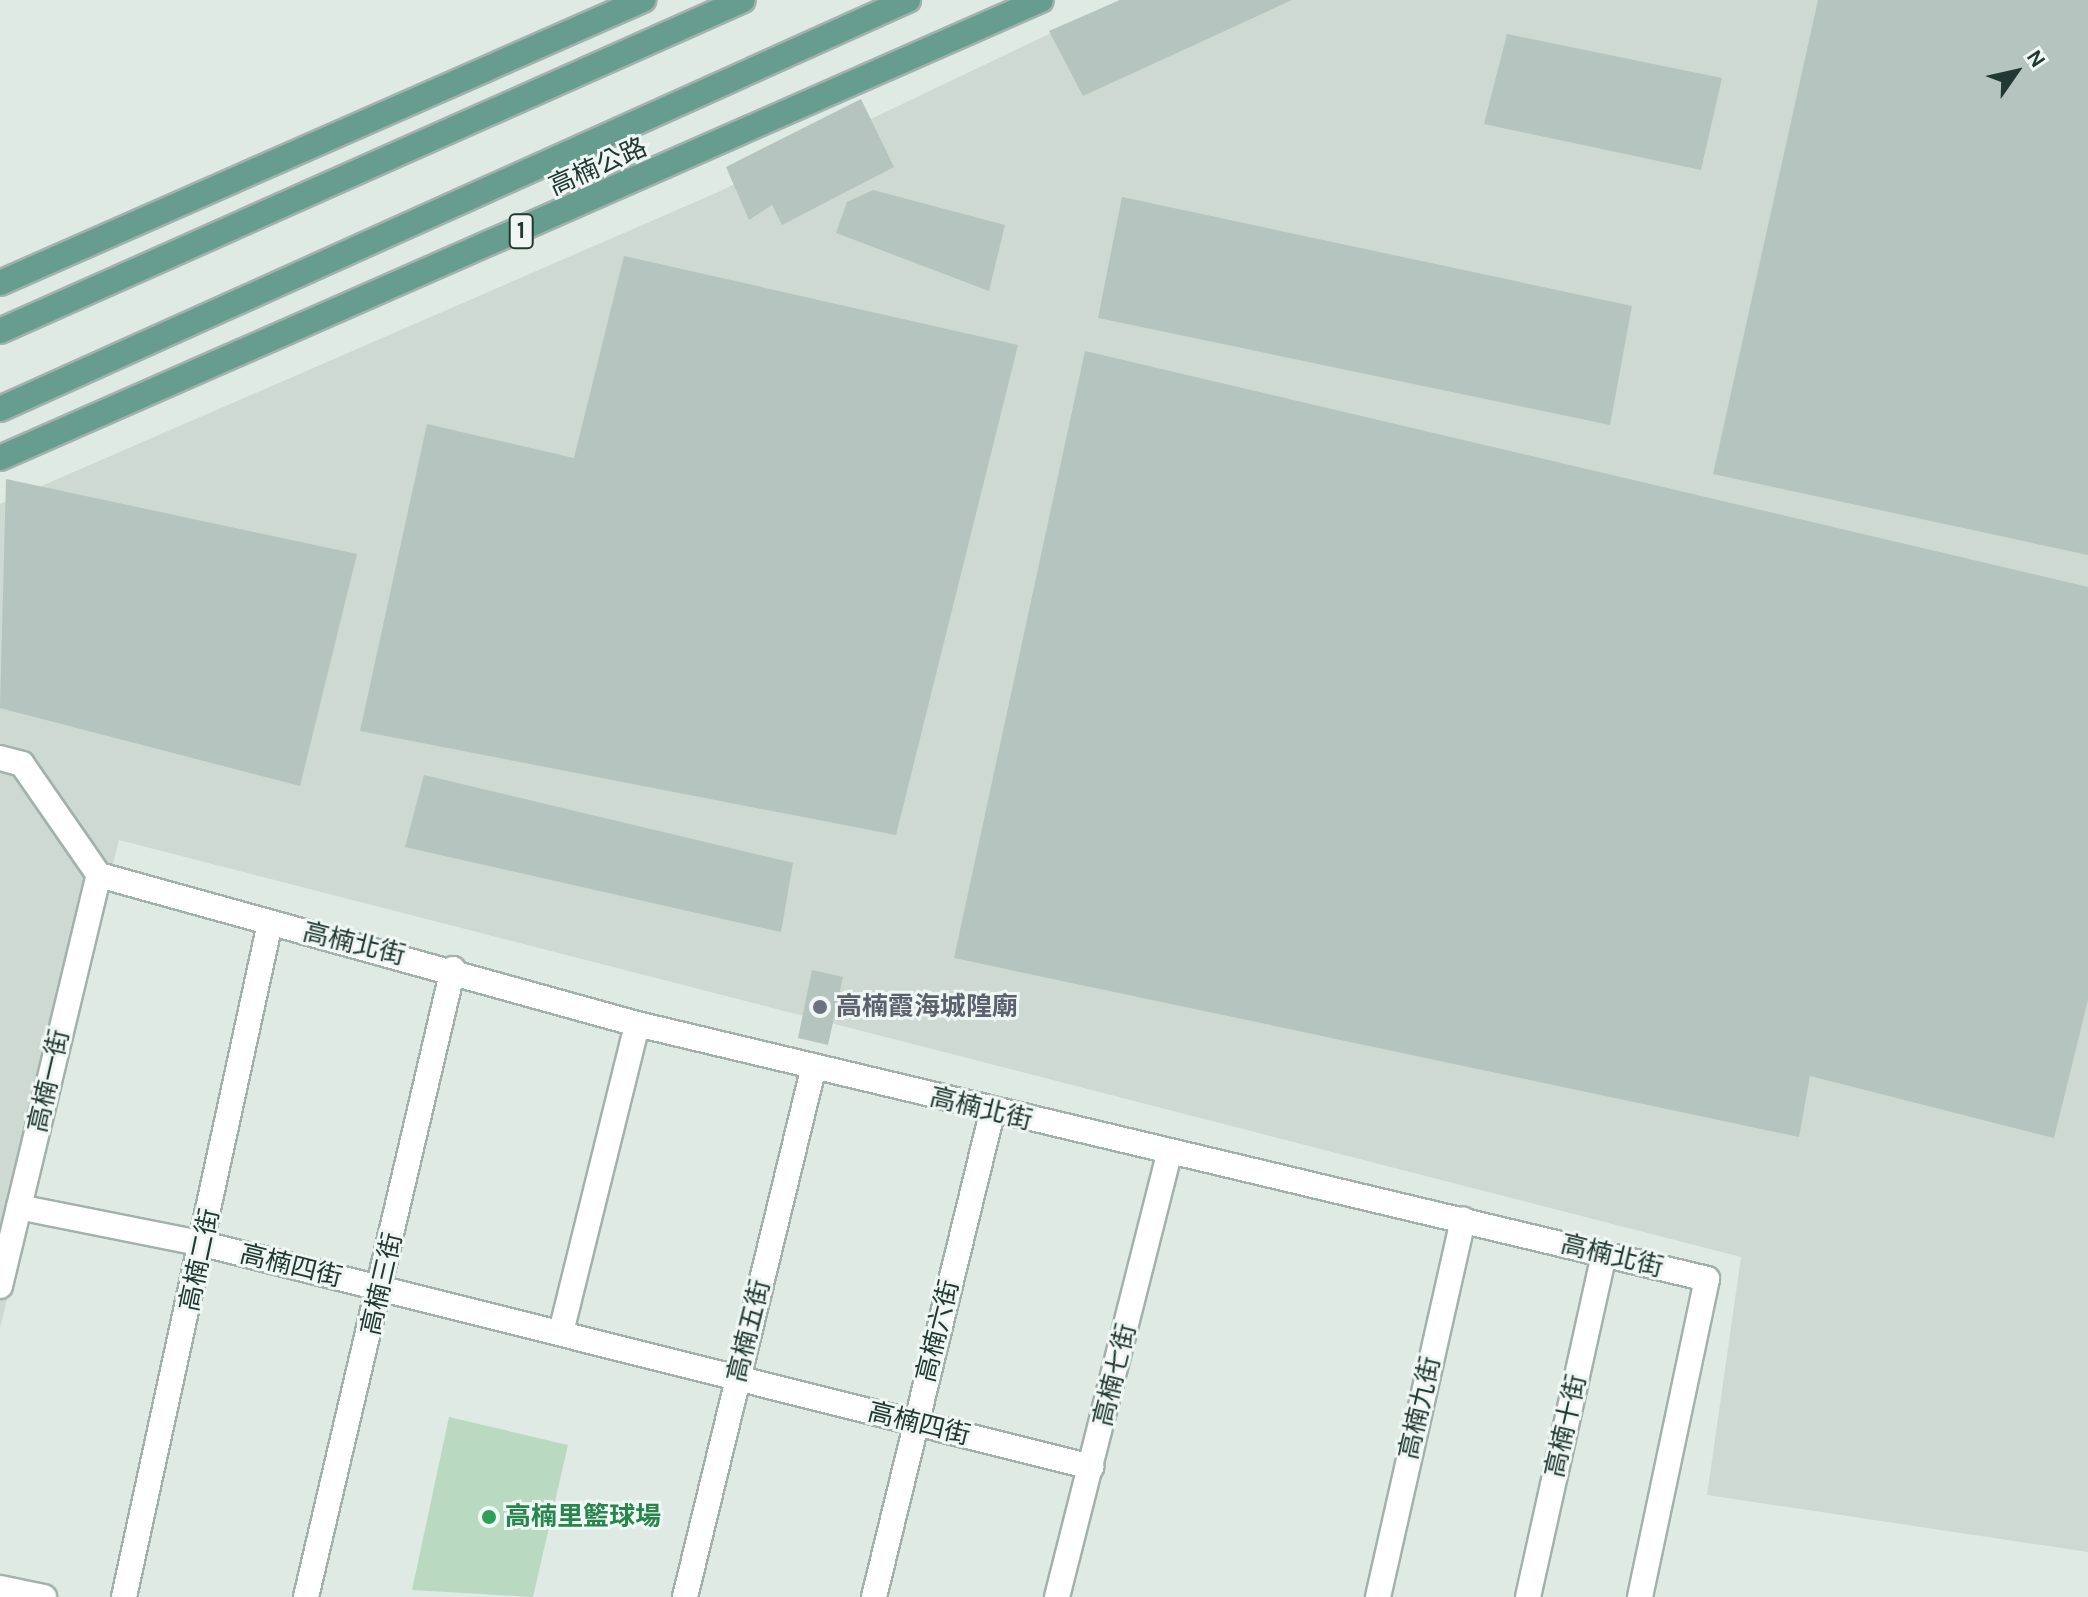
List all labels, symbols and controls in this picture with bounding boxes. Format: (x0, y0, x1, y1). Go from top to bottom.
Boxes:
north arrow (1976, 32, 2056, 112)
text: N (2021, 45, 2051, 72)
street label: 高楠公路 (544, 132, 652, 202)
road number: 1 (507, 211, 535, 251)
street label: 高楠北街 (300, 916, 408, 972)
place label: 高楠霞海城隍廟 (836, 991, 1018, 1023)
marker: 高楠霞海城隍廟 (811, 998, 829, 1016)
street label: 高楠一街 (22, 1027, 76, 1135)
street label: 高楠北街 (927, 1081, 1035, 1137)
street label: 高楠二街 (174, 1206, 226, 1314)
street label: 高楠北街 (1558, 1228, 1666, 1284)
street label: 高楠三街 (355, 1230, 409, 1338)
street label: 高楠四街 (237, 1238, 345, 1294)
street label: 高楠五街 (721, 1277, 777, 1385)
street label: 高楠六街 (910, 1277, 966, 1385)
street label: 高楠七街 (1087, 1321, 1143, 1429)
street label: 高楠九街 (1393, 1354, 1447, 1462)
street label: 高楠十街 (1539, 1372, 1593, 1480)
street label: 高楠四街 (865, 1396, 973, 1452)
place label: 高楠里籃球場 (505, 1501, 661, 1533)
marker: 高楠里籃球場 (480, 1508, 498, 1526)

